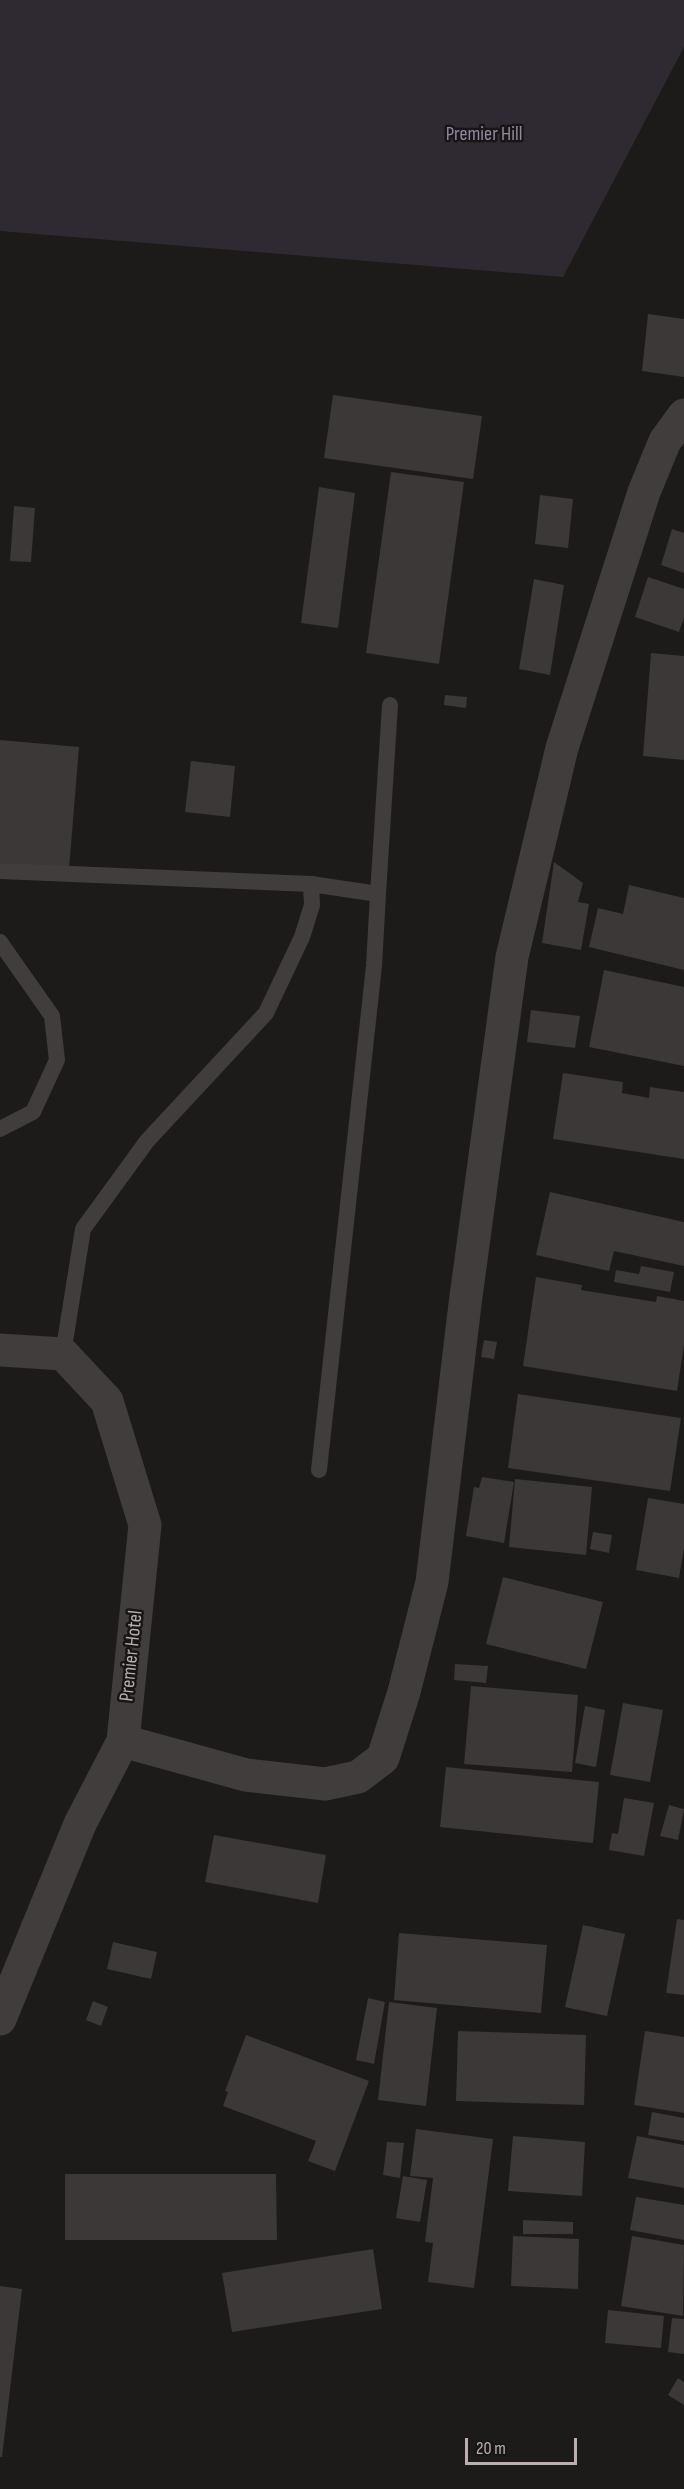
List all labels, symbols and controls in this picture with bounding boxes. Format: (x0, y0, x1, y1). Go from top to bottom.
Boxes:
park label: Premier Hill (446, 123, 522, 147)
street label: Premier Hotel (115, 1609, 149, 1703)
scale bar (468, 2426, 580, 2464)
text: 20 m (476, 2438, 506, 2459)

